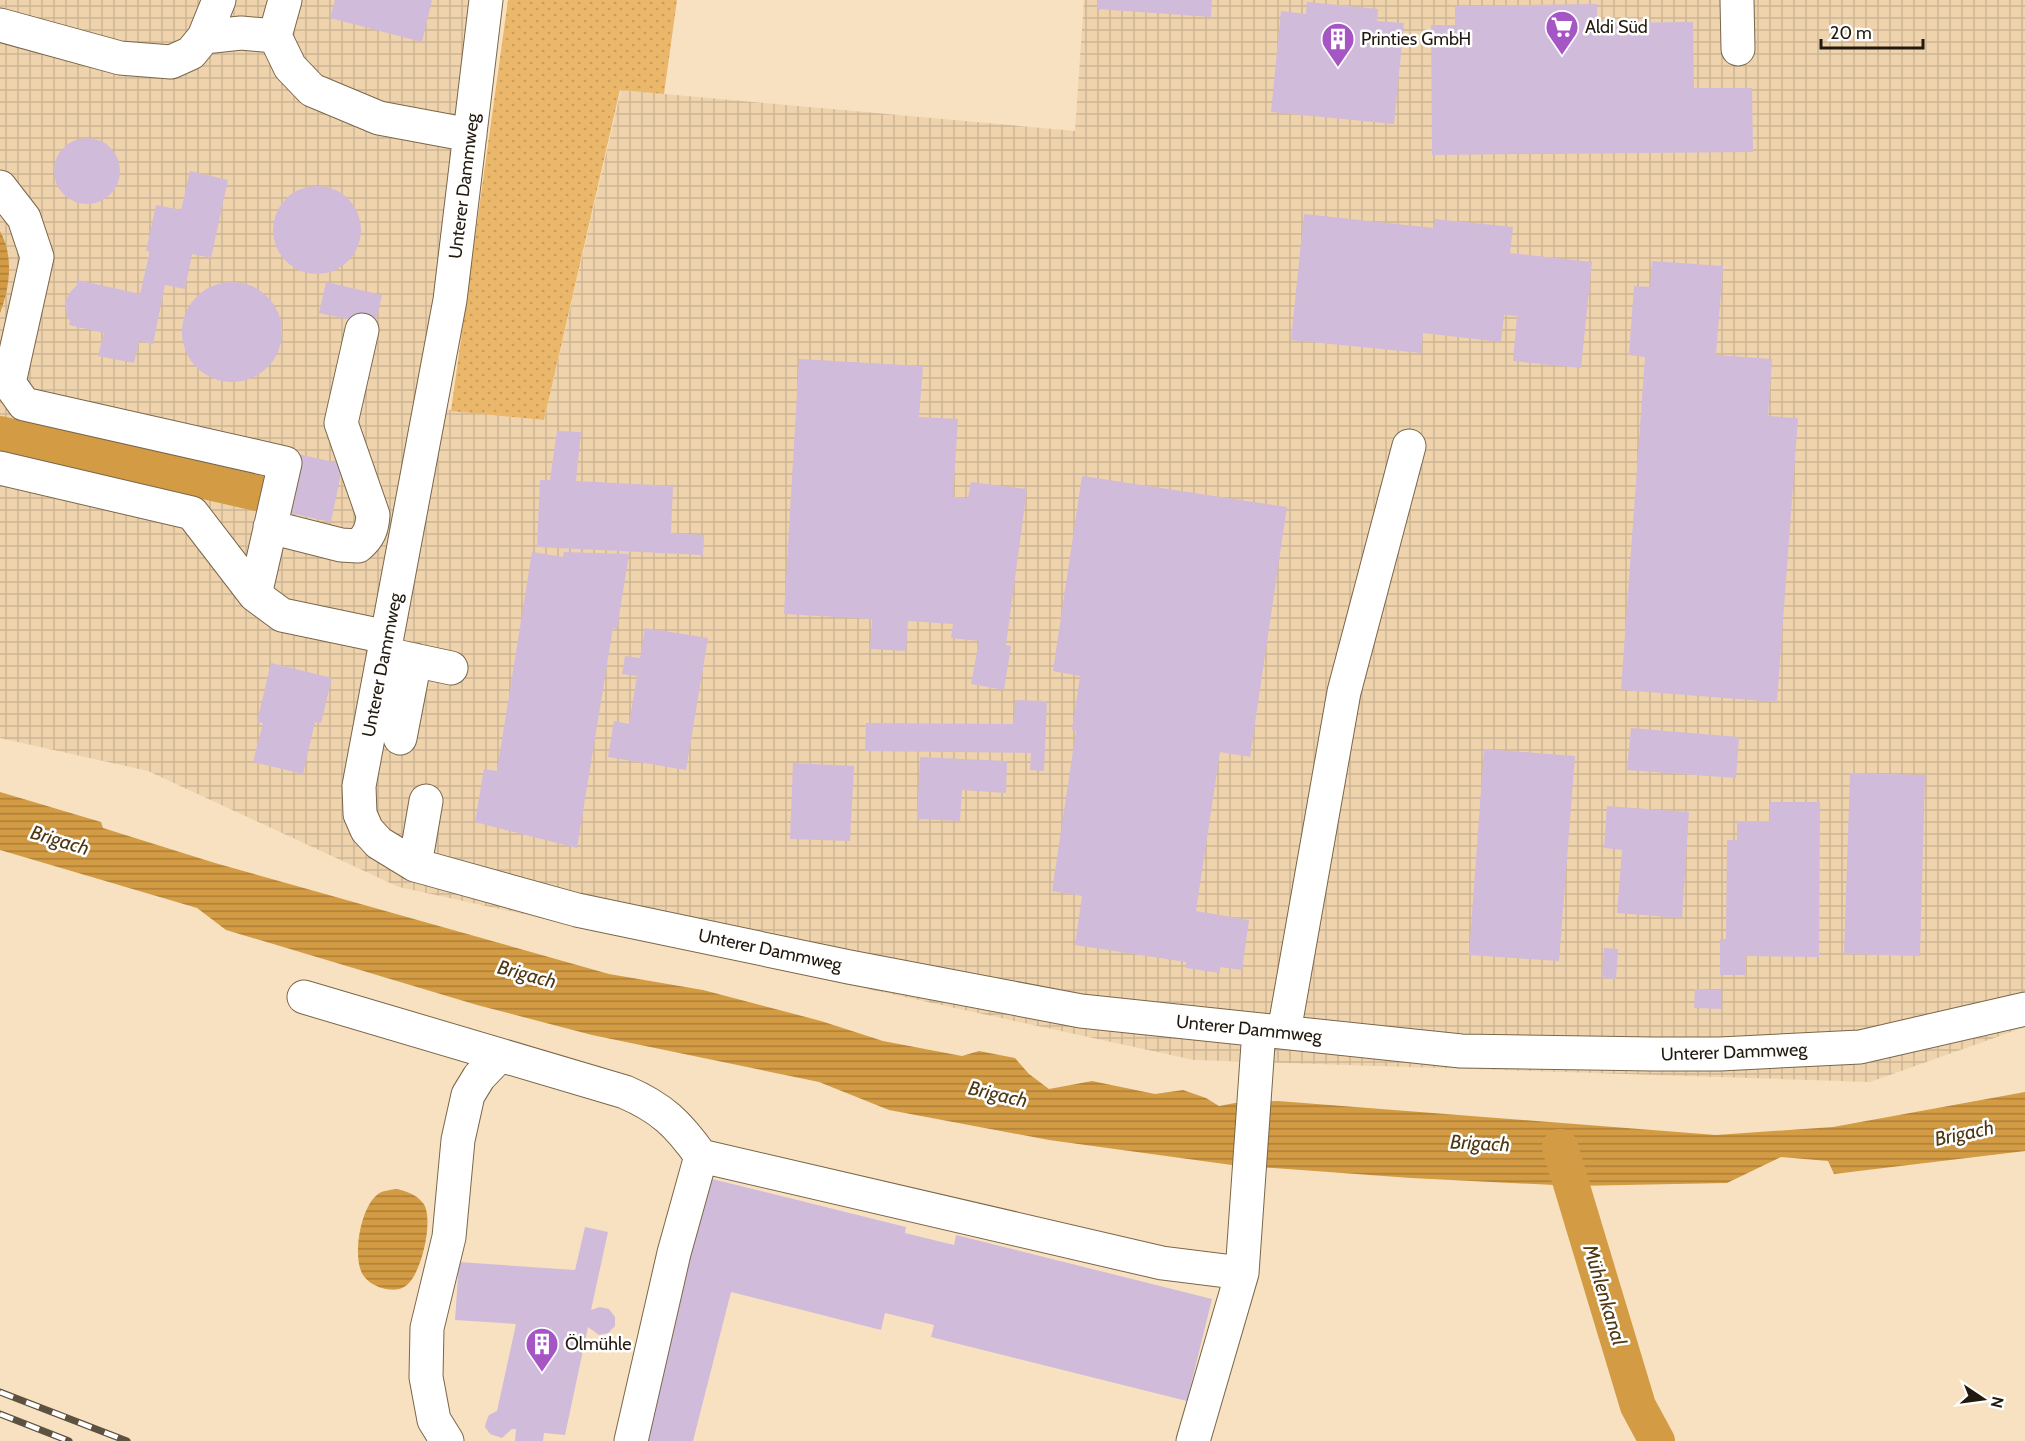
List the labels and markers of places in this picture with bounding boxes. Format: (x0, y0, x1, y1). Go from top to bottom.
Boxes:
supermarket icon: Aldi Süd (1544, 9, 1580, 56)
place label: Aldi Süd (1585, 16, 1648, 38)
building icon: Printies GmbH (1320, 21, 1356, 68)
place label: Printies GmbH (1361, 28, 1471, 50)
building icon: Ölmühle (524, 1326, 560, 1373)
place label: Ölmühle (565, 1333, 631, 1355)

